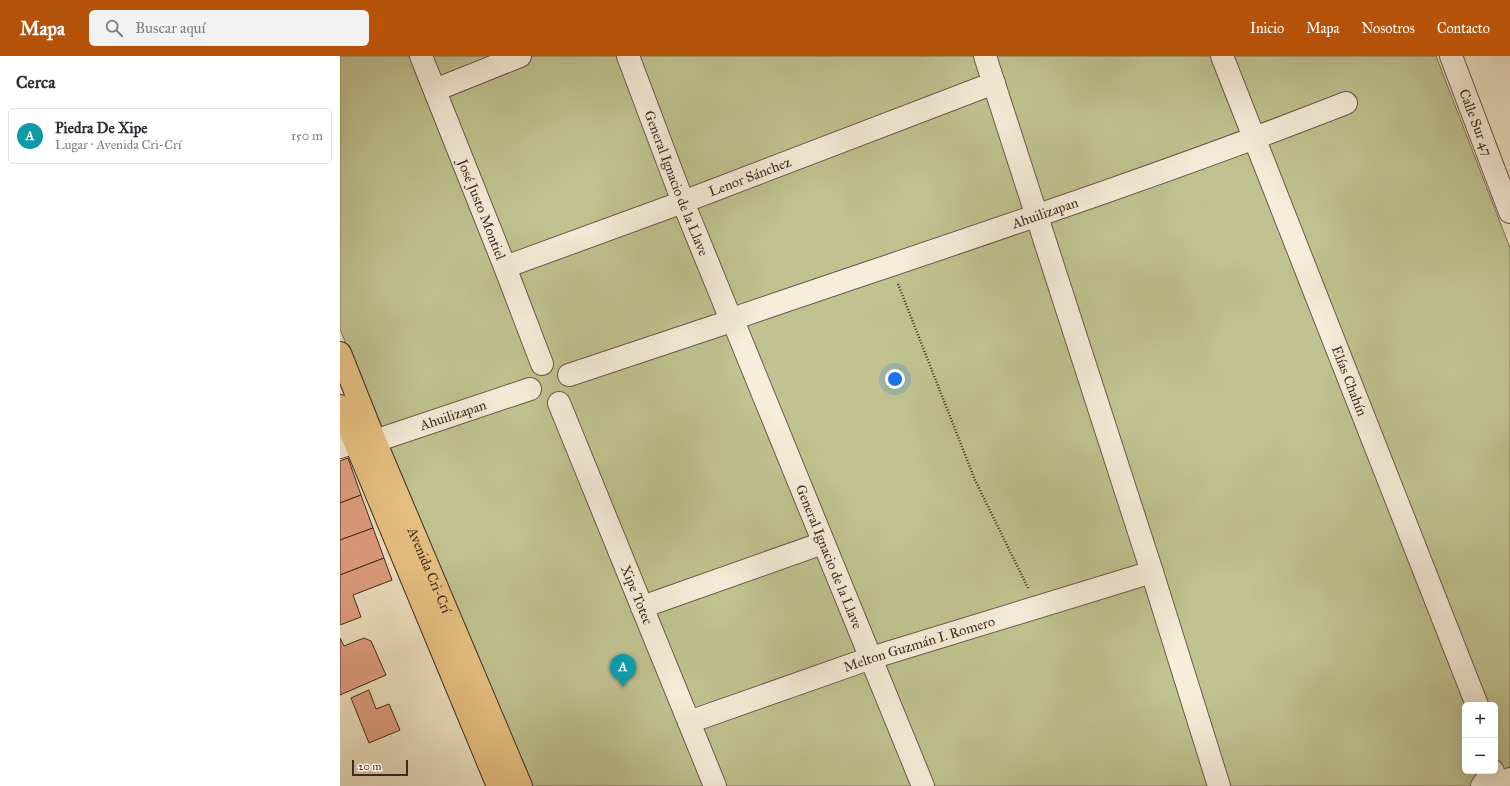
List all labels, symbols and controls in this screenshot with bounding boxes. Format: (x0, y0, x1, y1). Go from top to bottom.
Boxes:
search box (89, 10, 369, 46)
text: Mapa (20, 17, 65, 40)
icon: search (103, 17, 125, 39)
text: Buscar aquí (135, 19, 206, 37)
text: Inicio (1250, 20, 1284, 37)
text: Mapa (1306, 20, 1339, 37)
text: Nosotros (1361, 20, 1415, 37)
text: Contacto (1437, 20, 1490, 37)
text: Cerca (16, 72, 55, 93)
street label: Calle Sur 47 (1455, 87, 1496, 158)
street label: General Ignacio de la Llave (640, 108, 712, 258)
text: Piedra De Xipe (55, 119, 147, 137)
text: A (26, 128, 34, 144)
text: 150 m (291, 128, 323, 144)
text: Lugar · Avenida Cri-Crí (55, 137, 181, 153)
street label: Lenor Sánchez (706, 153, 794, 200)
street label: José Justo Montiel (452, 155, 509, 263)
street label: Ahuilizapan (1009, 194, 1081, 233)
street label: Elías Chahín (1328, 343, 1371, 419)
your location (885, 369, 905, 389)
street label: Ahuilizapan (417, 396, 489, 435)
street label: General Ignacio de la Llave (792, 482, 866, 632)
street label: Avenida Cri-Crí (403, 524, 455, 617)
street label: Xipe Totec (617, 563, 656, 627)
street label: Melton Guzmán I. Romero (841, 613, 997, 676)
pin: A (610, 654, 636, 687)
map controls (1462, 702, 1498, 774)
button: + (1462, 702, 1498, 738)
button: − (1462, 738, 1498, 774)
scale bar (352, 758, 408, 777)
text: 20 m (358, 760, 381, 773)

